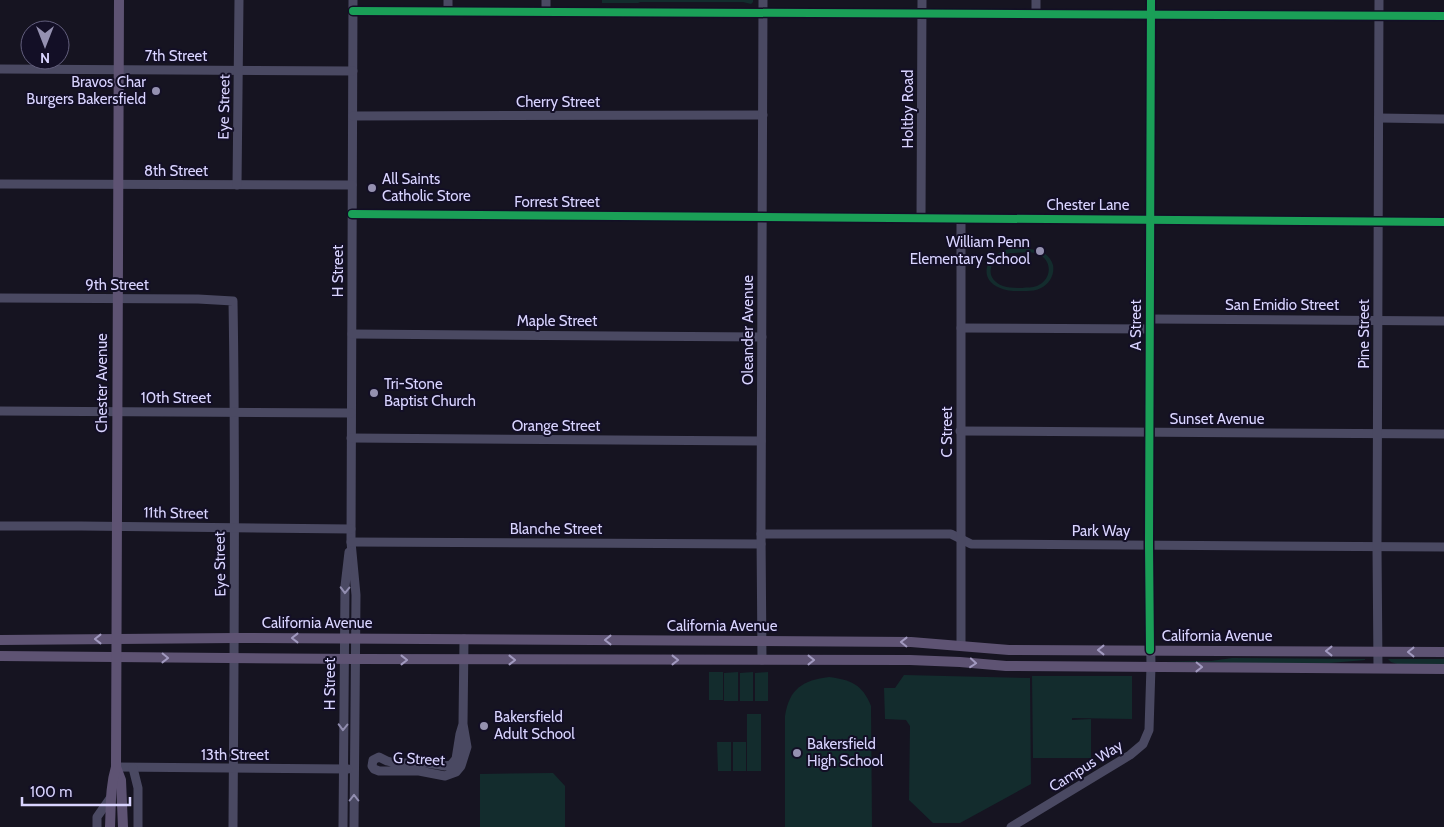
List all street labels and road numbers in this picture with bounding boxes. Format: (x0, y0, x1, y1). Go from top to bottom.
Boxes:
street label: 7th Street (145, 47, 207, 65)
street label: Holtby Road (899, 70, 917, 148)
street label: Eye Street (214, 74, 234, 140)
street label: Cherry Street (516, 93, 600, 111)
street label: 8th Street (144, 162, 208, 180)
street label: Forrest Street (514, 193, 600, 211)
street label: Chester Lane (1047, 196, 1130, 214)
street label: H Street (329, 245, 347, 297)
street label: Oleander Avenue (739, 275, 757, 385)
street label: 9th Street (85, 276, 149, 294)
street label: San Emidio Street (1225, 296, 1339, 314)
street label: A Street (1127, 299, 1145, 351)
street label: Pine Street (1355, 299, 1373, 369)
street label: Maple Street (517, 312, 597, 330)
street label: Chester Avenue (93, 333, 111, 433)
street label: 10th Street (141, 389, 211, 407)
street label: C Street (938, 406, 956, 458)
street label: Sunset Avenue (1170, 410, 1265, 428)
street label: Orange Street (512, 417, 600, 435)
street label: 11th Street (143, 503, 209, 523)
street label: Blanche Street (510, 520, 602, 538)
street label: Park Way (1072, 522, 1131, 540)
street label: Eye Street (210, 531, 230, 597)
street label: California Avenue (262, 614, 373, 632)
street label: California Avenue (667, 617, 778, 635)
street label: California Avenue (1162, 627, 1273, 645)
street label: H Street (321, 658, 339, 710)
street label: Campus Way (1046, 736, 1127, 796)
street label: 13th Street (201, 746, 269, 764)
street label: G Street (393, 749, 445, 769)

